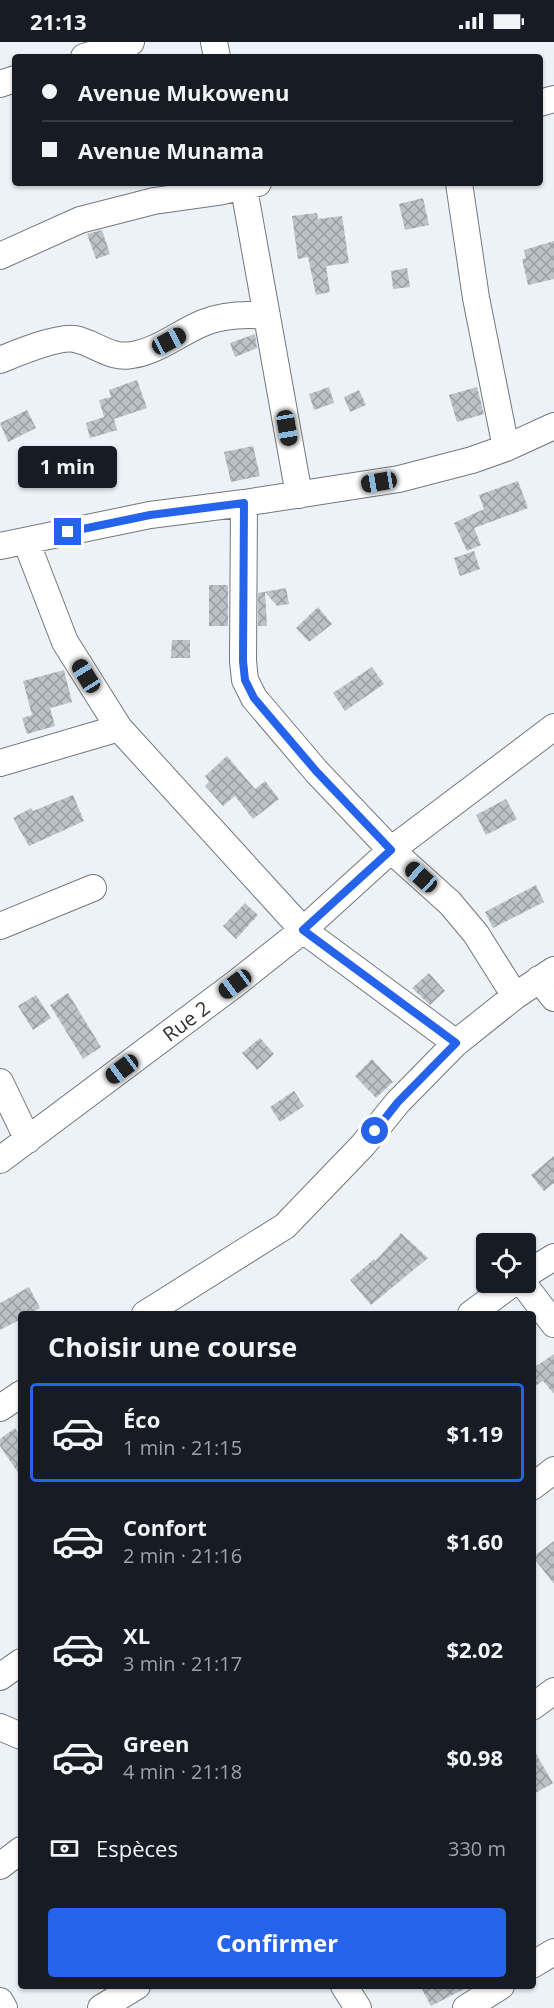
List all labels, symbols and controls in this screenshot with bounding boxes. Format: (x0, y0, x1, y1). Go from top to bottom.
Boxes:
text: 21:13 (30, 6, 87, 36)
text: Avenue Mukowenu (78, 77, 290, 107)
text: Avenue Munama (78, 135, 264, 165)
car (149, 325, 189, 357)
car (275, 409, 299, 447)
callout: 1 min (19, 445, 118, 487)
text: 1 min (40, 453, 95, 480)
car (360, 470, 398, 494)
route end (54, 518, 81, 545)
car (69, 656, 103, 696)
car (402, 858, 440, 896)
car (215, 966, 255, 1002)
street label: Rue 2 (157, 994, 215, 1048)
car (102, 1051, 142, 1087)
route start (361, 1117, 388, 1144)
map controls (476, 1233, 536, 1293)
button: locate (476, 1233, 536, 1293)
text: Choisir une course (48, 1328, 297, 1365)
text: Éco (123, 1404, 160, 1434)
icon: car (51, 1406, 105, 1460)
text: $1.19 (446, 1418, 503, 1448)
text: 1 min · 21:15 (123, 1434, 242, 1461)
text: Confort (123, 1512, 207, 1542)
icon: car (51, 1514, 105, 1568)
text: $1.60 (446, 1526, 503, 1556)
text: 2 min · 21:16 (123, 1542, 242, 1569)
text: XL (123, 1620, 150, 1650)
icon: car (51, 1622, 105, 1676)
text: $2.02 (446, 1634, 503, 1664)
text: 3 min · 21:17 (123, 1650, 242, 1677)
text: Green (123, 1728, 189, 1758)
icon: car (51, 1730, 105, 1784)
text: $0.98 (446, 1742, 503, 1772)
text: 4 min · 21:18 (123, 1758, 242, 1785)
icon: cash (48, 1832, 81, 1865)
text: Espèces (96, 1833, 178, 1863)
text: 330 m (448, 1835, 506, 1862)
button: Confirmer (48, 1908, 506, 1977)

